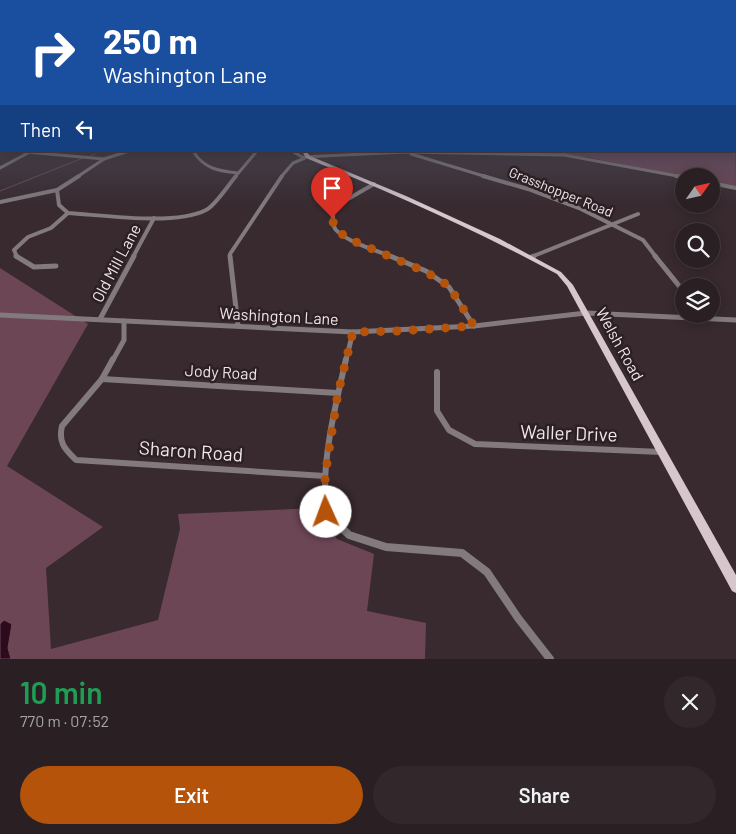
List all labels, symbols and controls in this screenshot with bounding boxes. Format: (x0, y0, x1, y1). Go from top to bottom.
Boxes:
text: 250 m (103, 19, 198, 61)
icon: right (20, 20, 85, 85)
text: Washington Lane (103, 61, 267, 87)
icon: left (71, 115, 99, 143)
text: Then (20, 118, 61, 141)
street label: Grasshopper Road (507, 163, 616, 220)
pin (311, 167, 353, 218)
north arrow (675, 168, 720, 212)
map controls (675, 168, 720, 323)
icon: arrive (318, 174, 346, 202)
street label: Old Mill Lane (87, 220, 144, 305)
button: search (675, 223, 720, 268)
button: layers (675, 278, 720, 323)
street label: Washington Lane (219, 303, 339, 328)
street label: Welsh Road (593, 304, 648, 384)
street label: Jody Road (184, 360, 258, 383)
street label: Waller Drive (520, 419, 618, 446)
street label: Sharon Road (138, 435, 244, 466)
position arrow (299, 485, 351, 537)
text: 10 min (20, 674, 102, 710)
button: close (664, 676, 716, 728)
text: 770 m · 07:52 (20, 711, 109, 730)
button: Exit (20, 766, 363, 824)
button: Share (373, 766, 716, 824)

